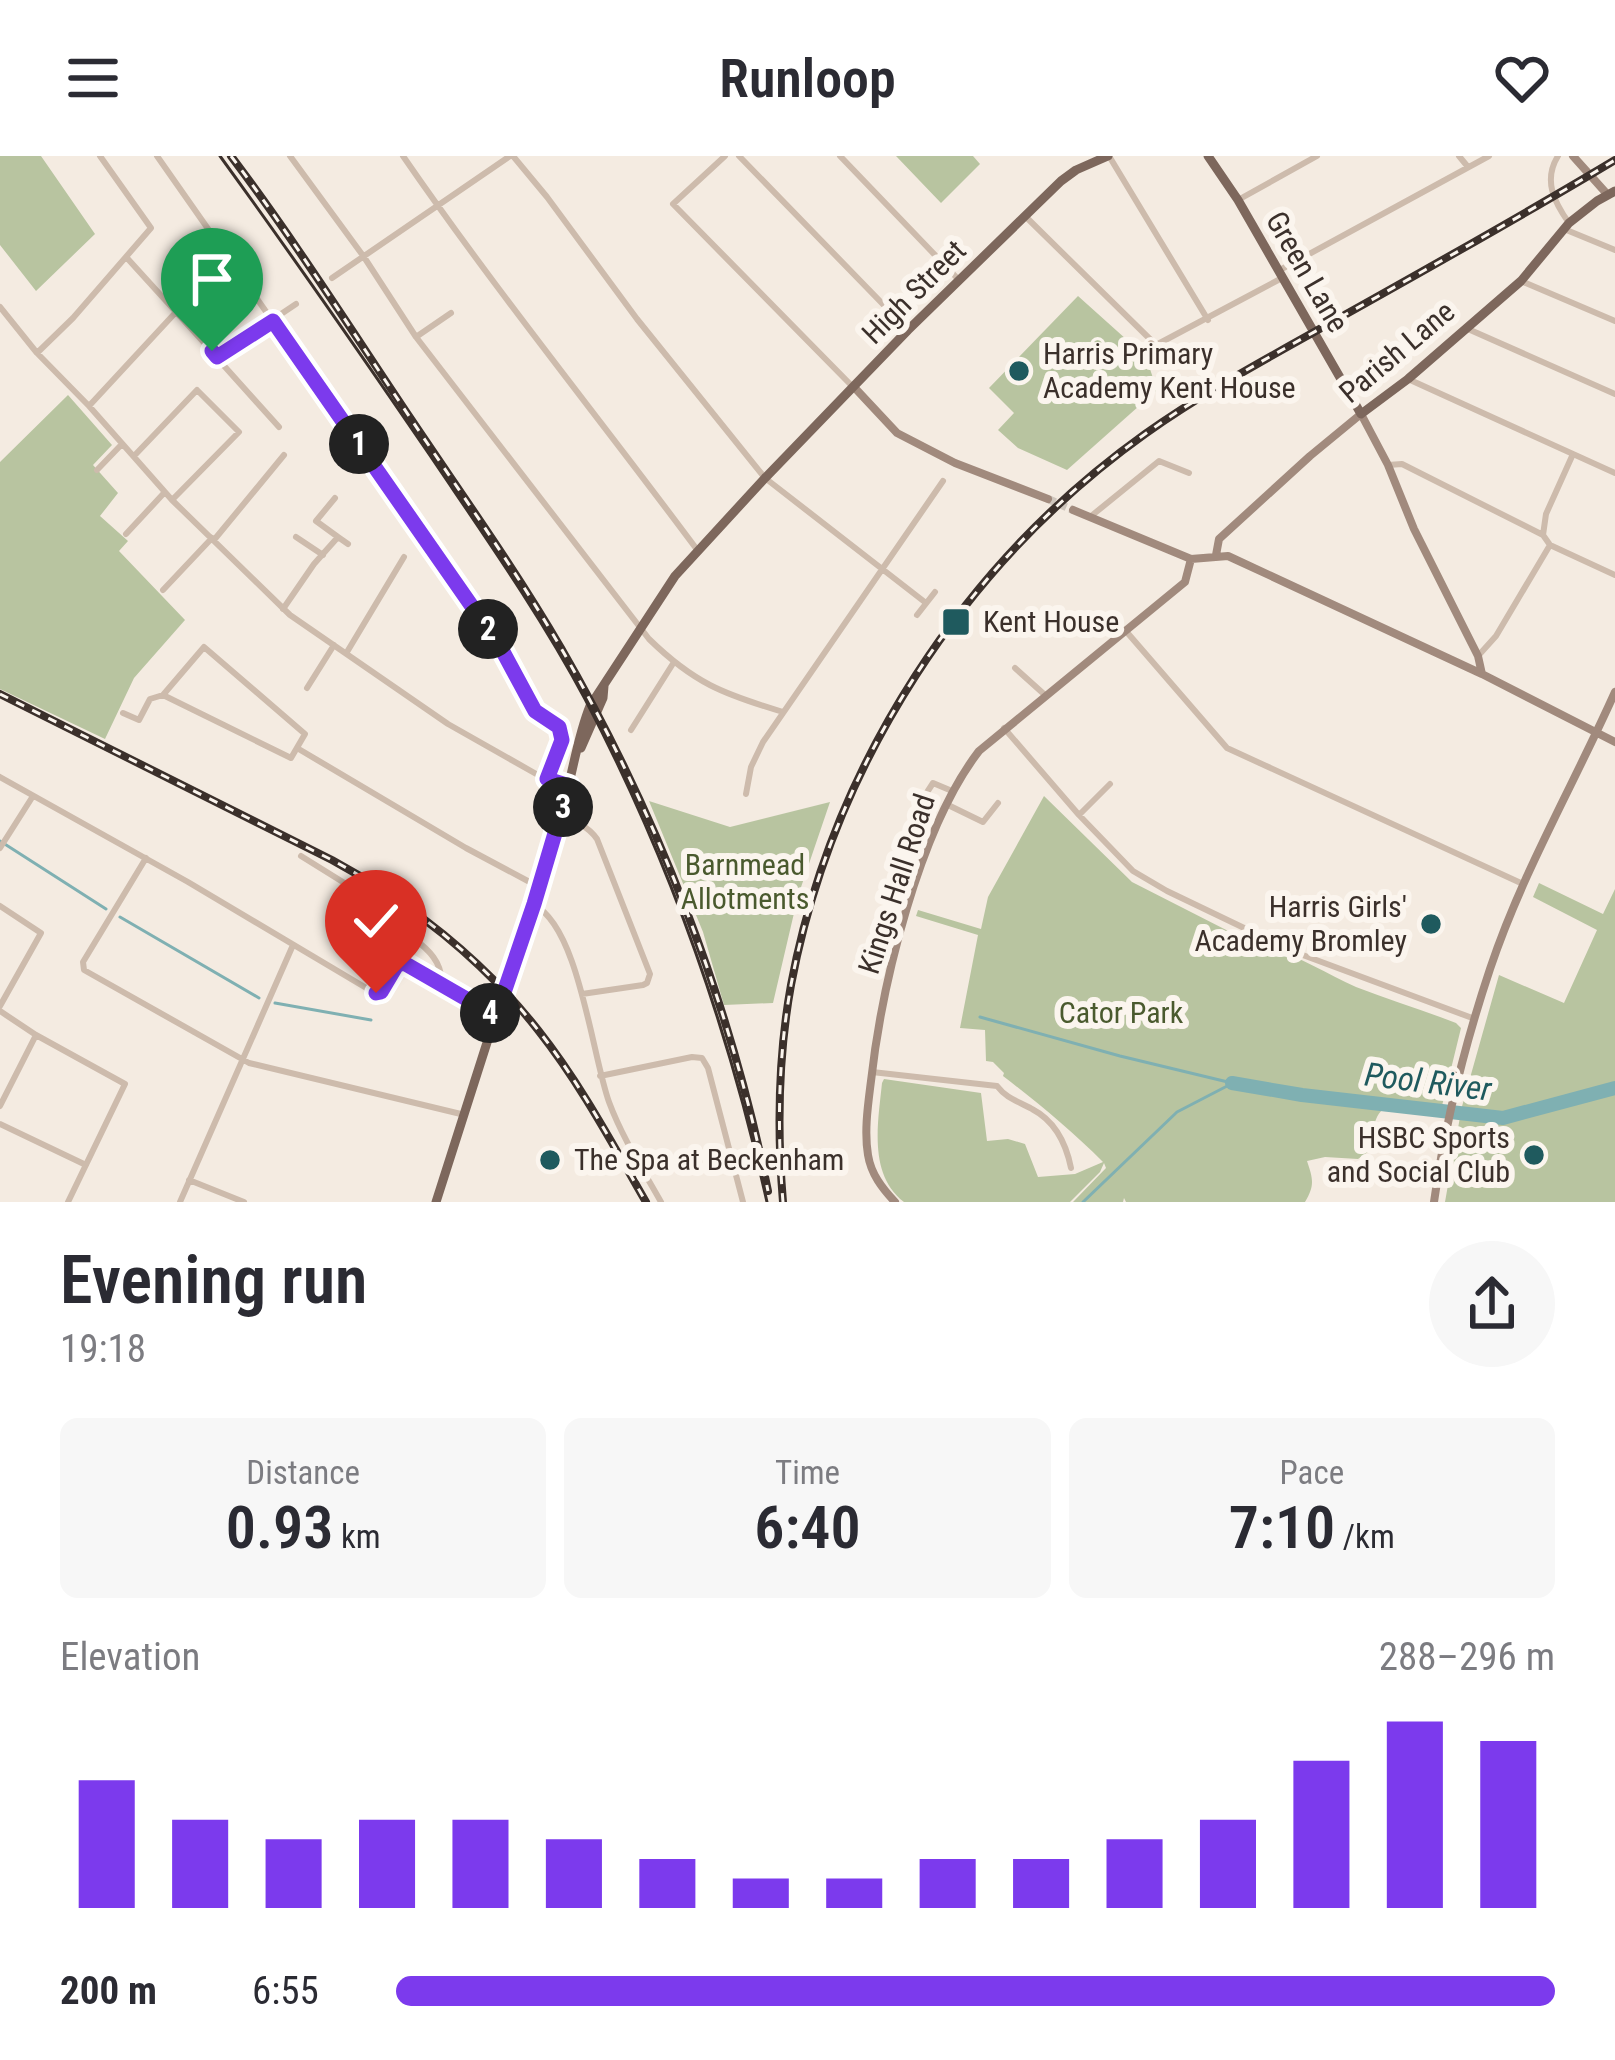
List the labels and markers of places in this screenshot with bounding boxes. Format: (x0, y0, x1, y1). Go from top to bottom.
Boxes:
pin (161, 228, 263, 351)
place label: Harris Primary Academy Kent House (1043, 336, 1296, 405)
marker: Harris Primary Academy Kent House (1006, 358, 1032, 384)
pin: 1 (329, 414, 389, 474)
pin: 2 (458, 599, 518, 659)
place label: Kent House (983, 604, 1119, 639)
marker: Kent House (940, 606, 972, 638)
pin: 3 (533, 777, 593, 837)
pin (325, 870, 427, 993)
place label: Harris Girls' Academy Bromley (1194, 889, 1407, 958)
marker: Harris Girls' Academy Bromley (1418, 911, 1444, 937)
pin: 4 (460, 983, 520, 1043)
place label: HSBC Sports and Social Club (1327, 1120, 1510, 1189)
place label: The Spa at Beckenham (574, 1142, 844, 1177)
marker: HSBC Sports and Social Club (1521, 1142, 1547, 1168)
marker: The Spa at Beckenham (537, 1147, 563, 1173)

